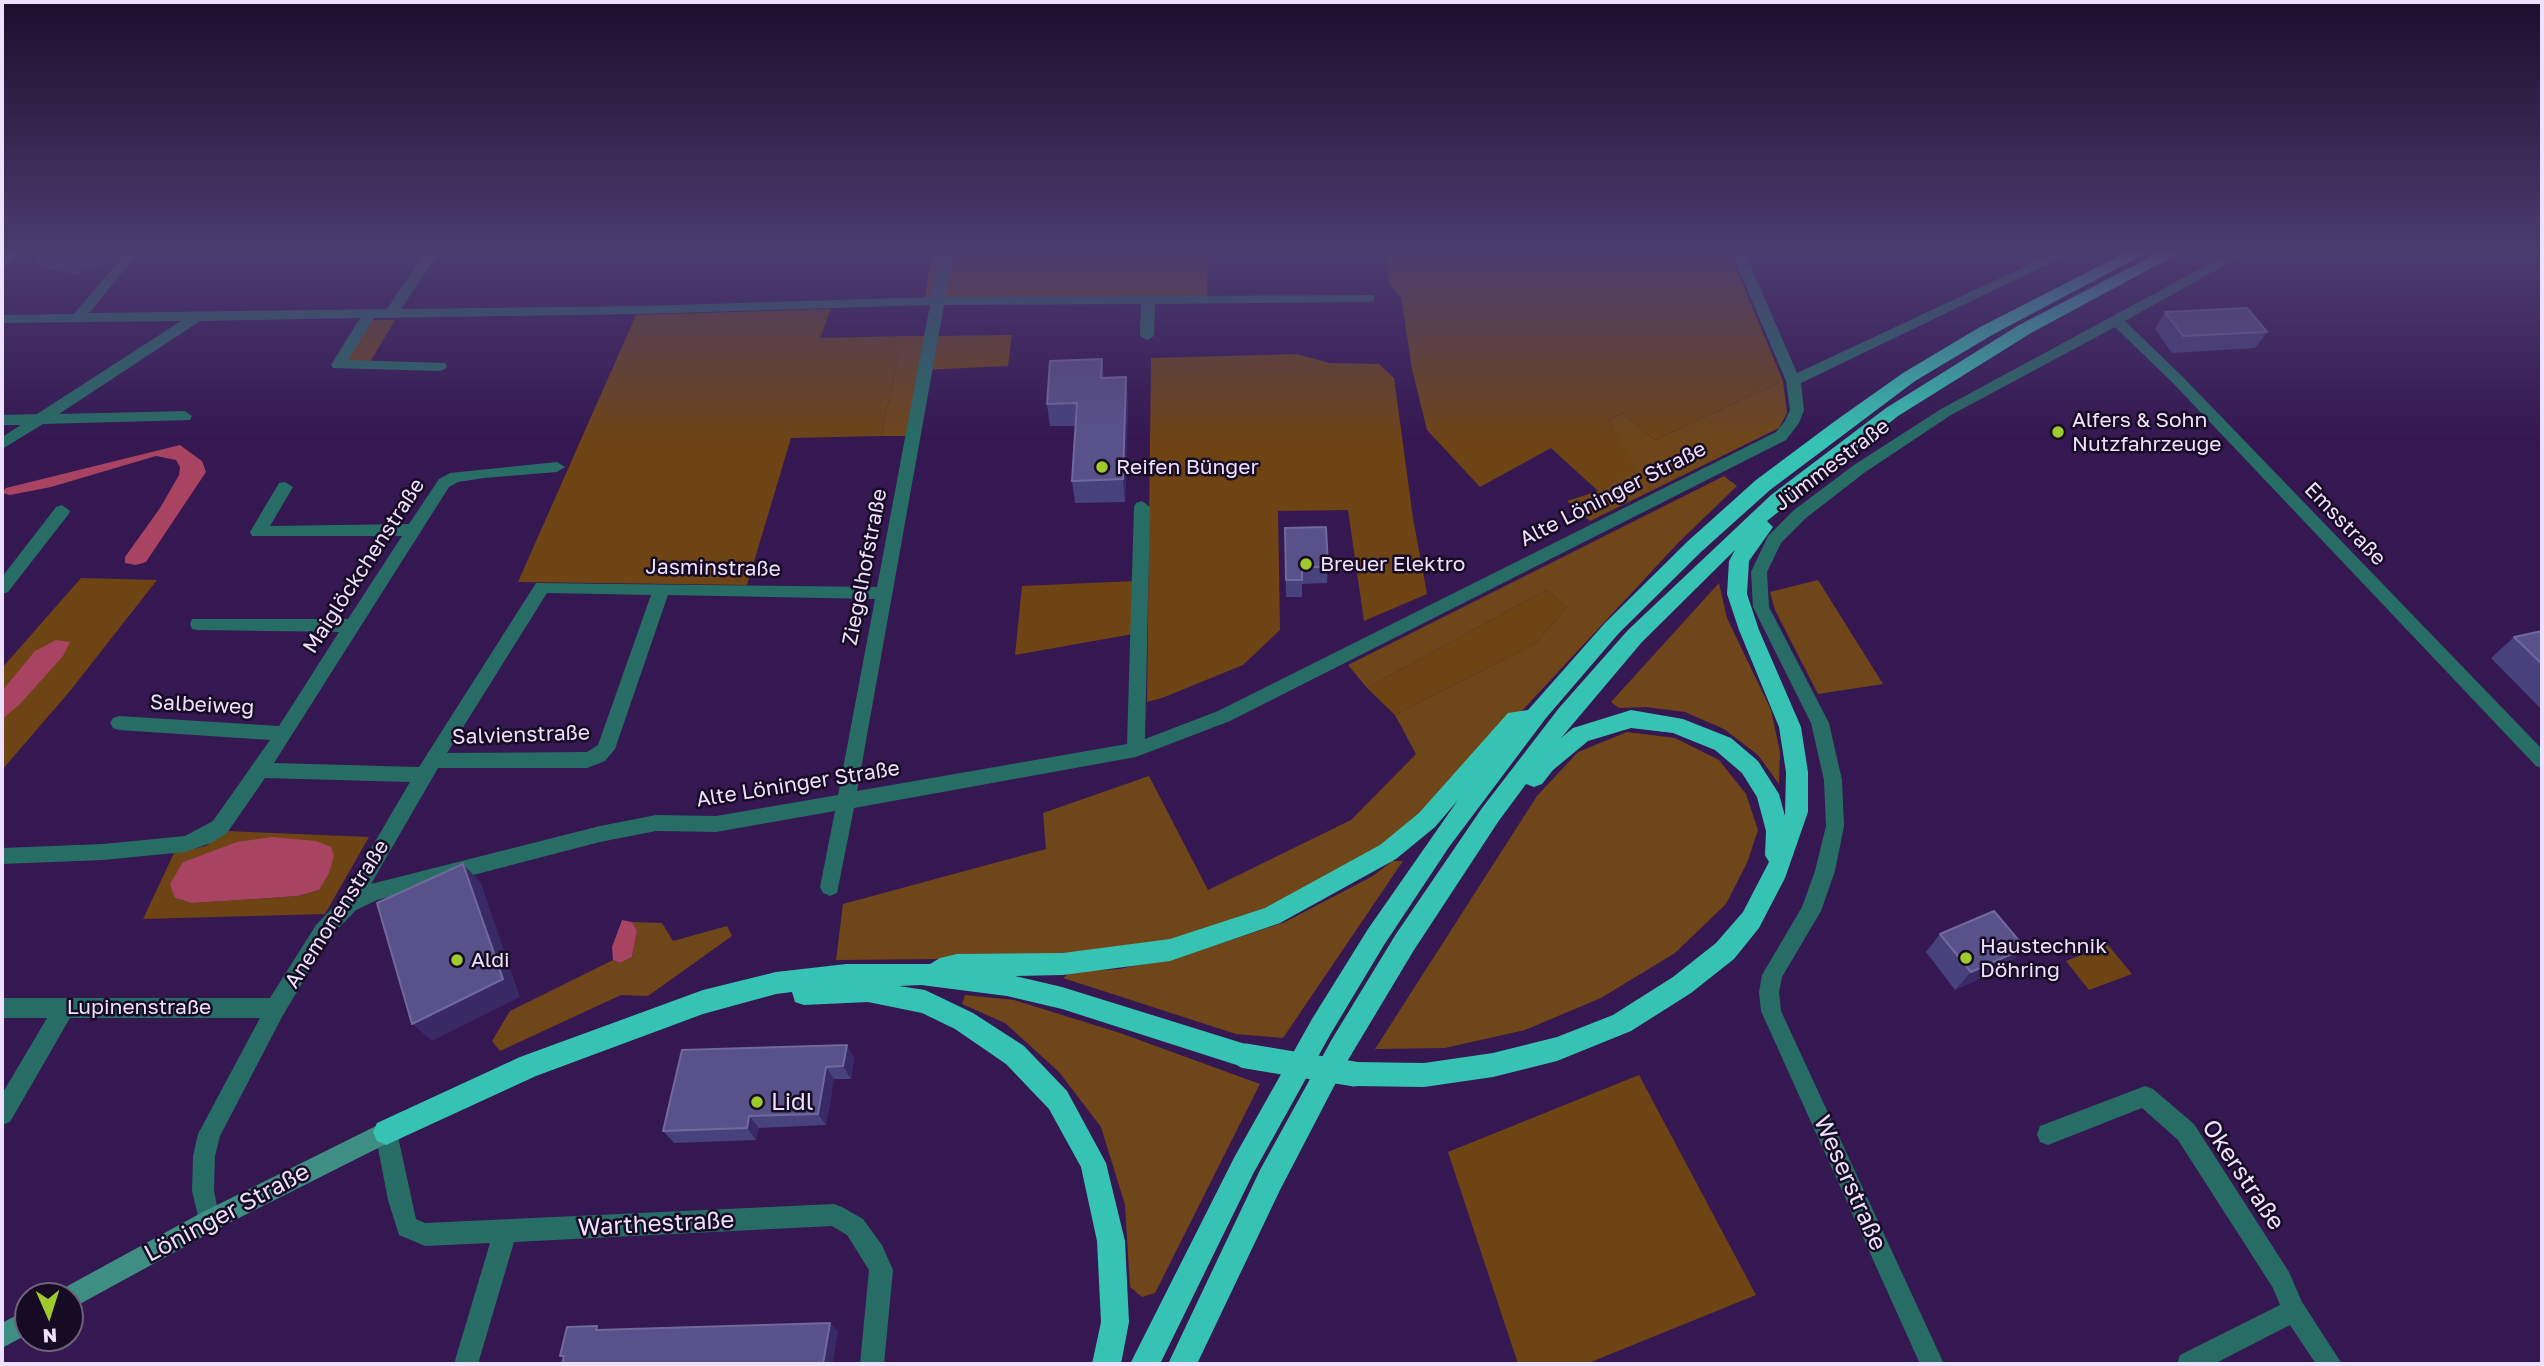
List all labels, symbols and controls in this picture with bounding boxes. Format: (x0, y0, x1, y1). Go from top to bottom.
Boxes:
place label: Alfers & Sohn Nutzfahrzeuge (2072, 407, 2222, 457)
street label: Jümmestraße (1770, 414, 1894, 516)
marker: Alfers & Sohn Nutzfahrzeuge (2050, 424, 2066, 440)
street label: Alte Löninger Straße (1516, 436, 1710, 552)
place label: Reifen Bünger (1116, 454, 1259, 480)
marker: Reifen Bünger (1094, 459, 1110, 475)
street label: Maiglöckchenstraße (298, 474, 430, 658)
street label: Emsstraße (2299, 477, 2391, 571)
street label: Ziegelhofstraße (837, 487, 893, 647)
place label: Breuer Elektro (1320, 551, 1465, 577)
street label: Jasminstraße (645, 554, 781, 582)
marker: Breuer Elektro (1298, 556, 1314, 572)
street label: Salbeiweg (149, 690, 255, 720)
street label: Salvienstraße (452, 720, 590, 750)
street label: Alte Löninger Straße (694, 755, 902, 813)
street label: Anemonenstraße (280, 835, 394, 993)
place label: Haustechnik Döhring (1980, 933, 2107, 983)
place label: Aldi (471, 947, 510, 973)
marker: Haustechnik Döhring (1958, 950, 1974, 966)
marker: Aldi (449, 952, 465, 968)
street label: Lupinenstraße (67, 994, 211, 1020)
place label: Lidl (771, 1088, 814, 1116)
marker: Lidl (749, 1094, 765, 1110)
street label: Weserstraße (1807, 1111, 1893, 1255)
street label: Okerstraße (2196, 1114, 2290, 1236)
street label: Löninger Straße (140, 1157, 314, 1269)
street label: Warthestraße (577, 1206, 735, 1242)
north arrow (14, 1282, 84, 1352)
text: N (42, 1325, 58, 1348)

